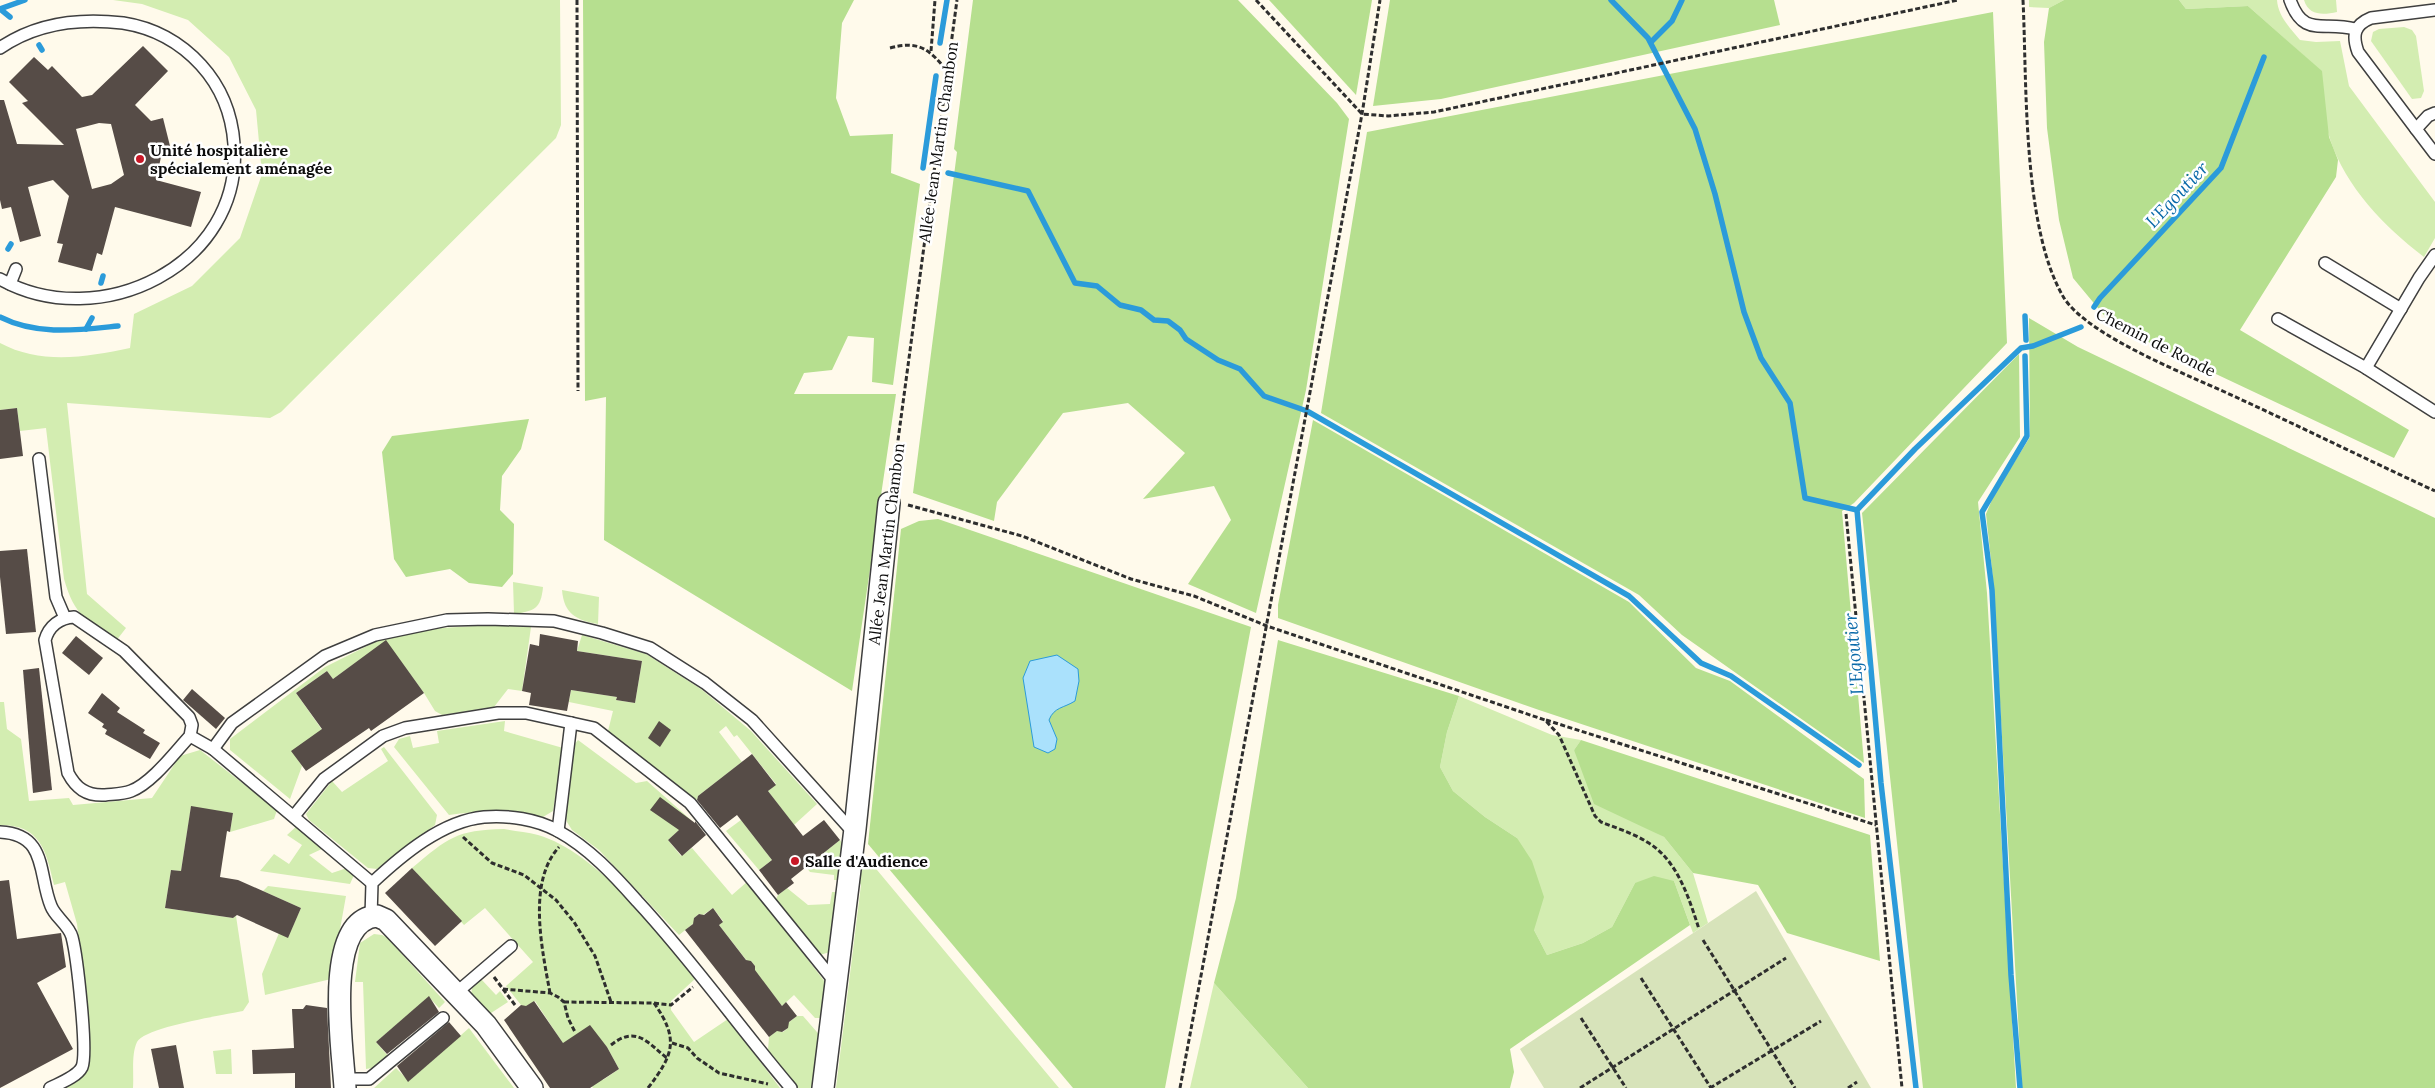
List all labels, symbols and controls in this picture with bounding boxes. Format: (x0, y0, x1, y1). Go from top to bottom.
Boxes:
street label: Allée Jean Martin Chambon (914, 40, 962, 245)
place label: Unité hospitalière spécialement aménagée (150, 140, 332, 178)
marker: Unité hospitalière spécialement aménagée (134, 153, 146, 165)
water label: L'Egoutier (2140, 156, 2214, 232)
street label: Chemin de Ronde (2093, 303, 2220, 381)
street label: Allée Jean Martin Chambon (864, 442, 908, 647)
water label: L'Egoutier (1838, 611, 1869, 696)
place label: Salle d'Audience (805, 851, 928, 871)
marker: Salle d'Audience (789, 855, 801, 867)

